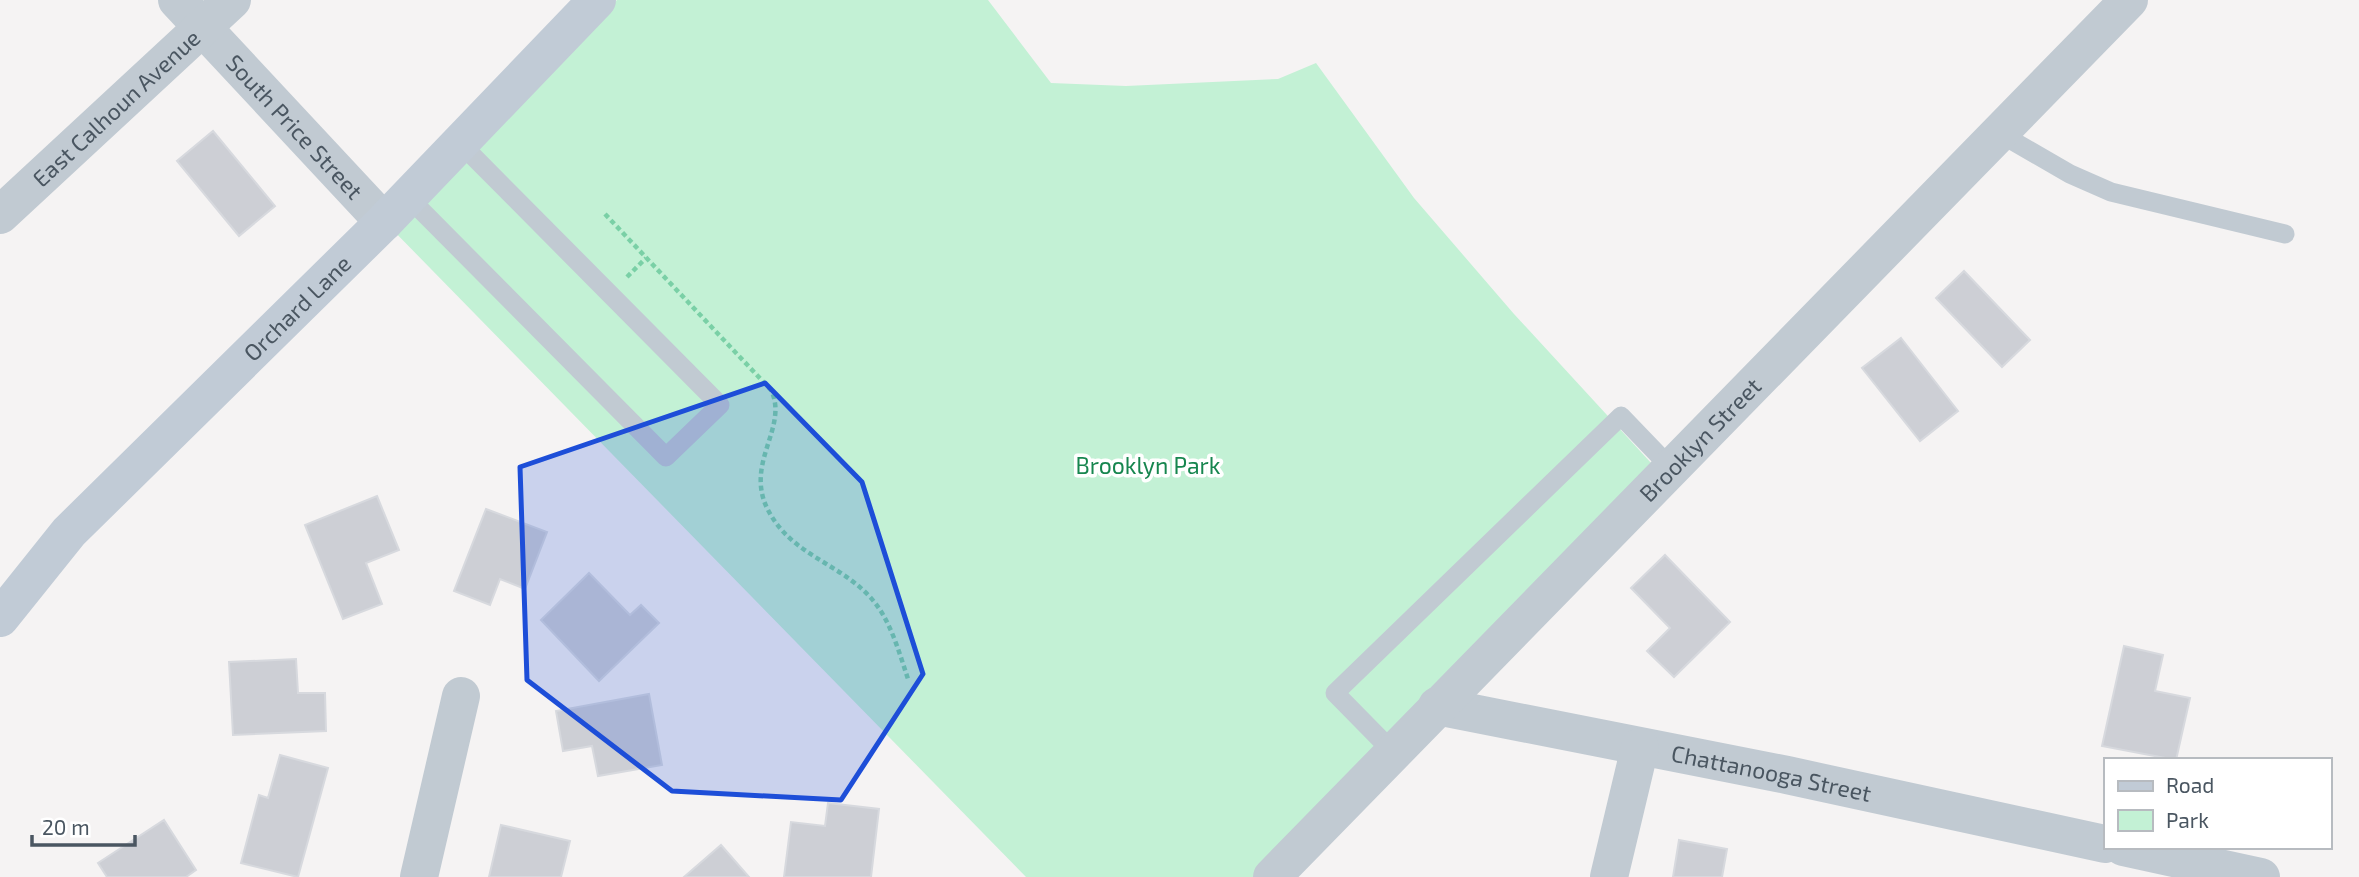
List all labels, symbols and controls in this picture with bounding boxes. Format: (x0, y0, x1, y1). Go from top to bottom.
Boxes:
street label: East Calhoun Avenue (26, 23, 206, 192)
street label: South Price Street (221, 48, 369, 205)
street label: Orchard Lane (237, 249, 356, 366)
street label: Brooklyn Street (1633, 371, 1767, 507)
park label: Brooklyn Park (1075, 451, 1221, 479)
street label: Chattanooga Street (1669, 739, 1874, 807)
legend (2104, 758, 2331, 849)
text: Road (2166, 772, 2214, 797)
scale bar (32, 804, 135, 848)
text: Park (2166, 807, 2209, 832)
text: 20 m (42, 814, 90, 839)

